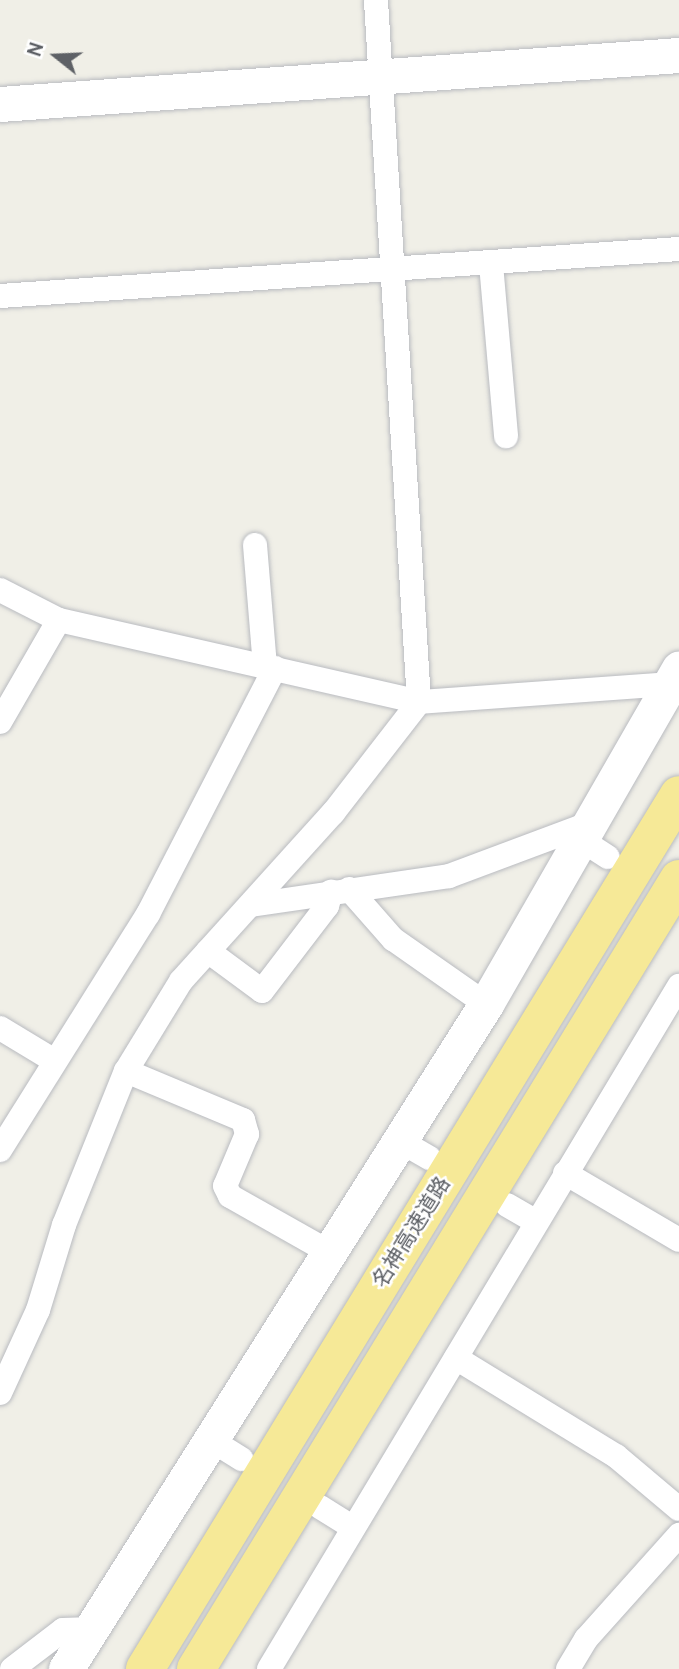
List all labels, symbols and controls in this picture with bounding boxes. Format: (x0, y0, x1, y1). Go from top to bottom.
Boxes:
north arrow (21, 21, 91, 91)
text: N (23, 39, 49, 59)
street label: 名神高速道路 (367, 1172, 455, 1292)

